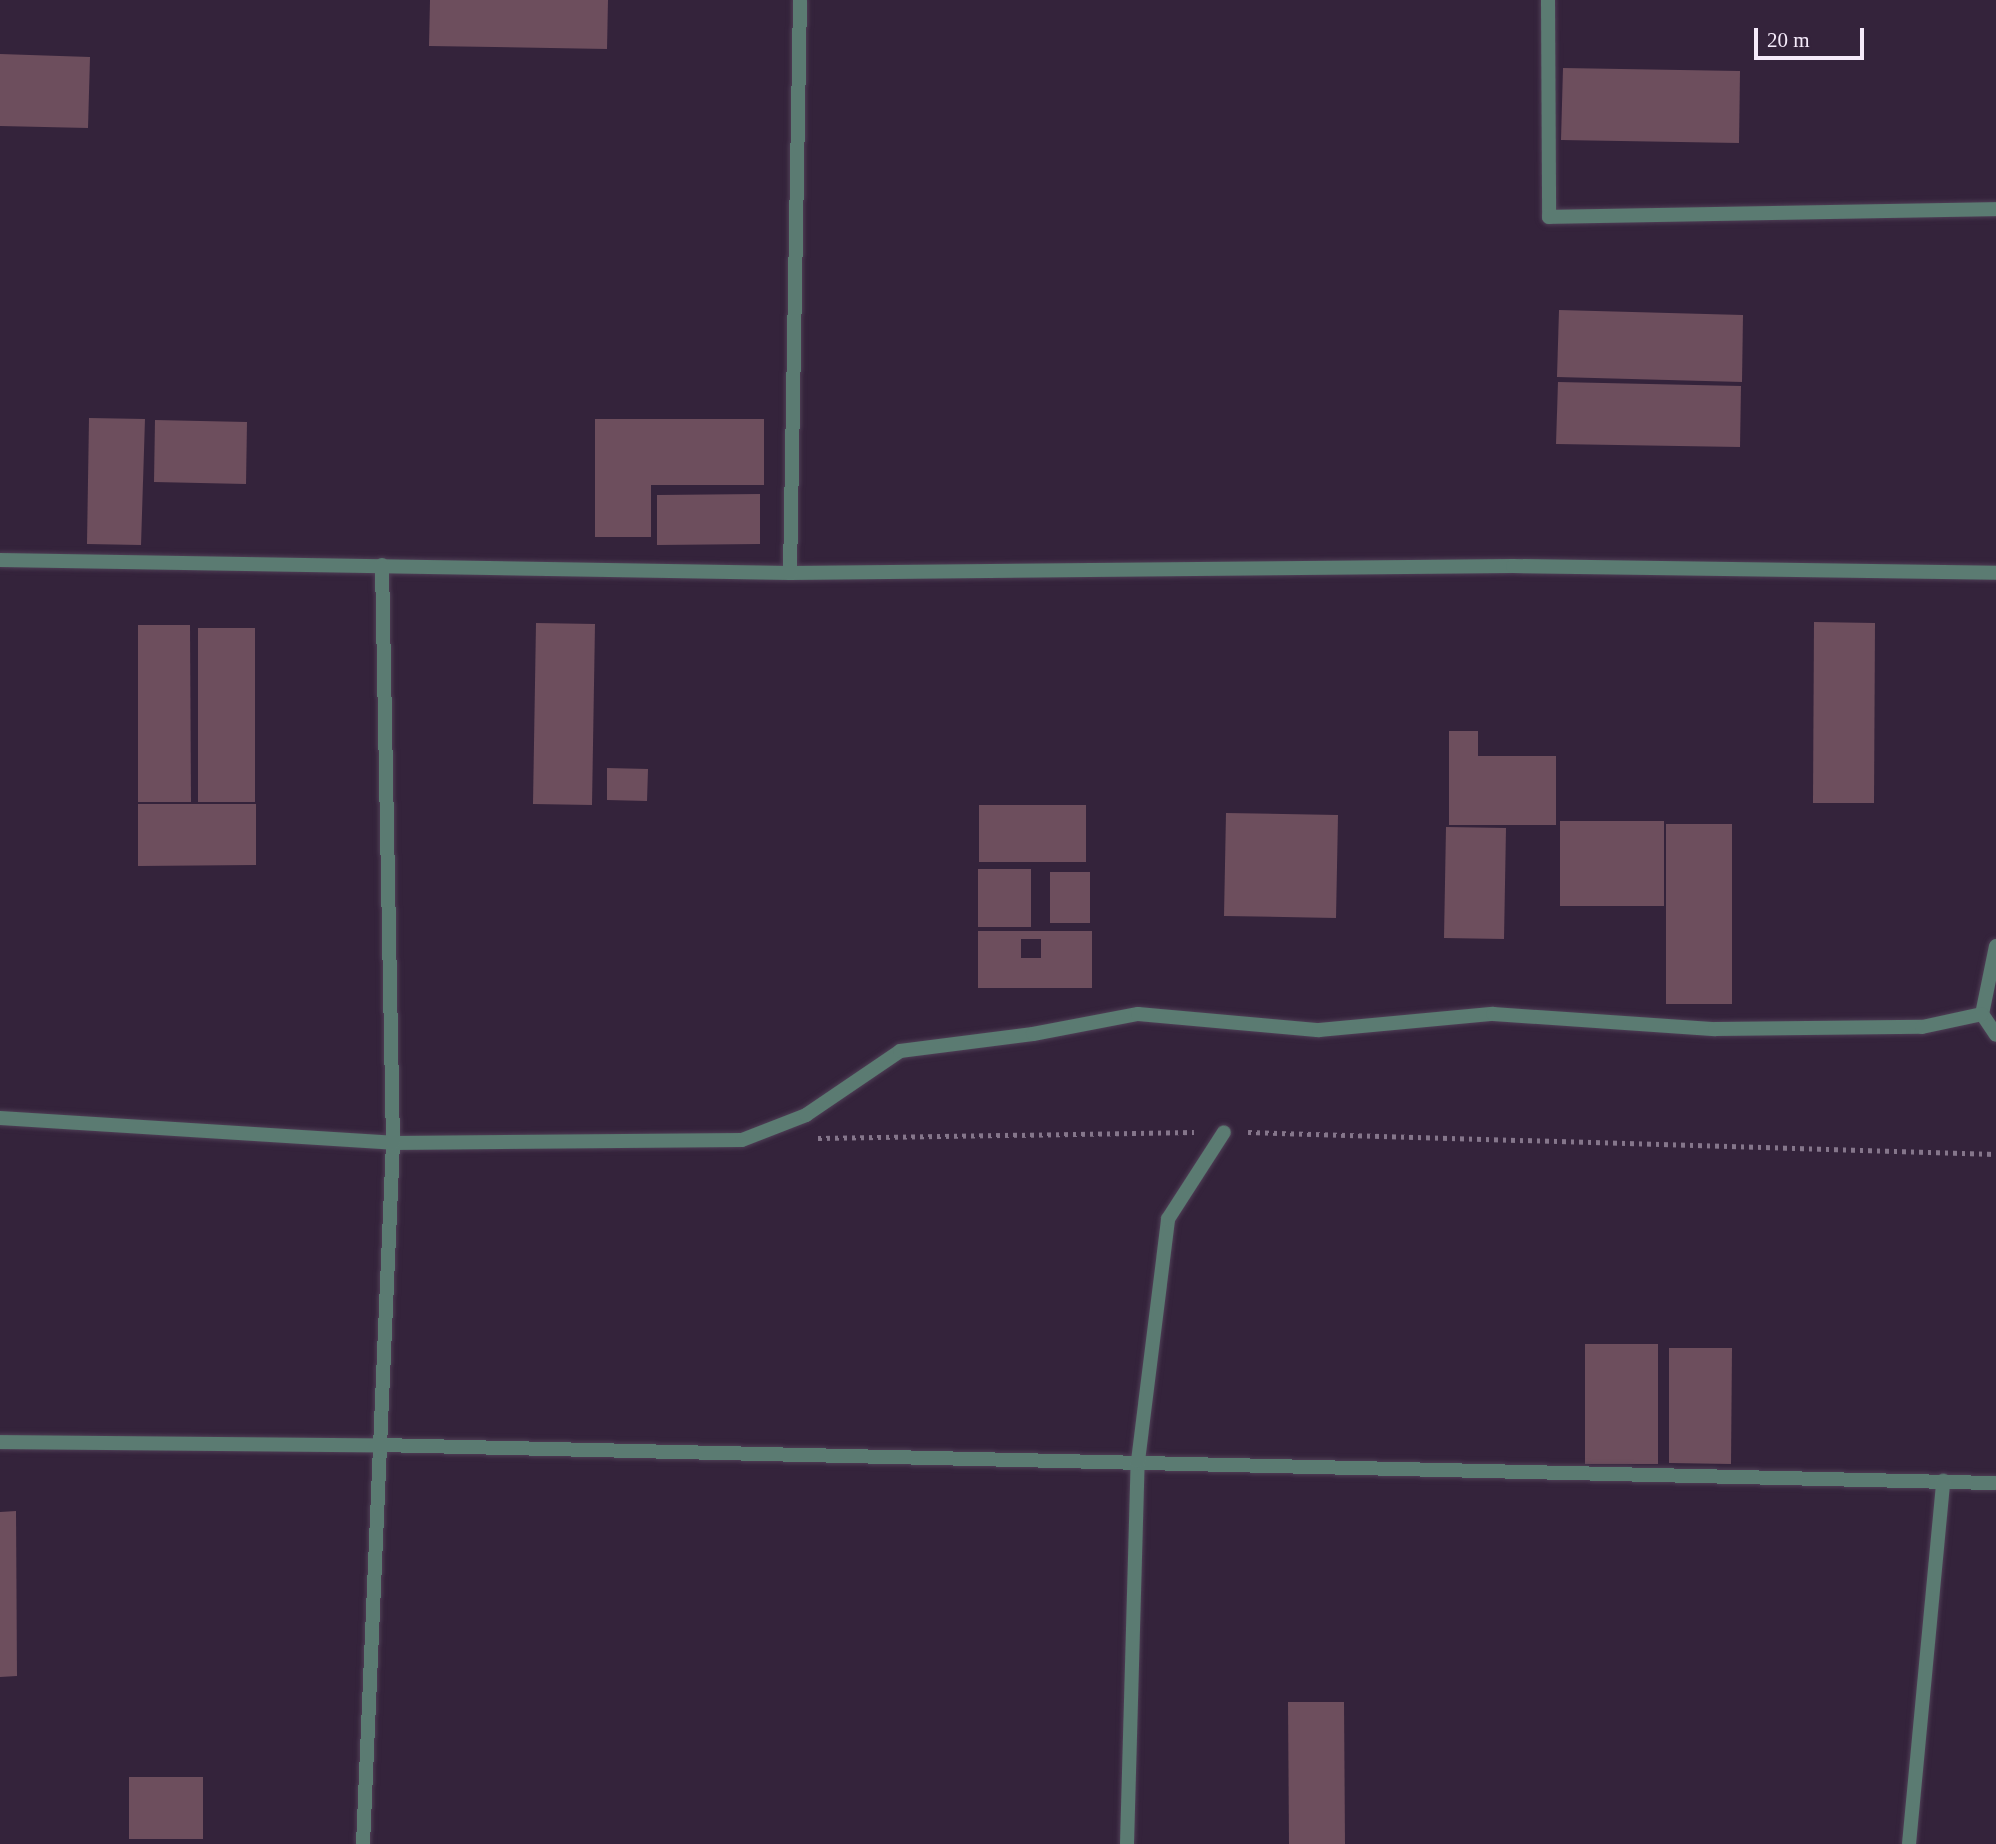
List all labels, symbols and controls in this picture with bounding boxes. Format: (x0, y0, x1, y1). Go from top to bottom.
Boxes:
scale bar (1758, 14, 1868, 58)
text: 20 m (1767, 28, 1810, 52)

